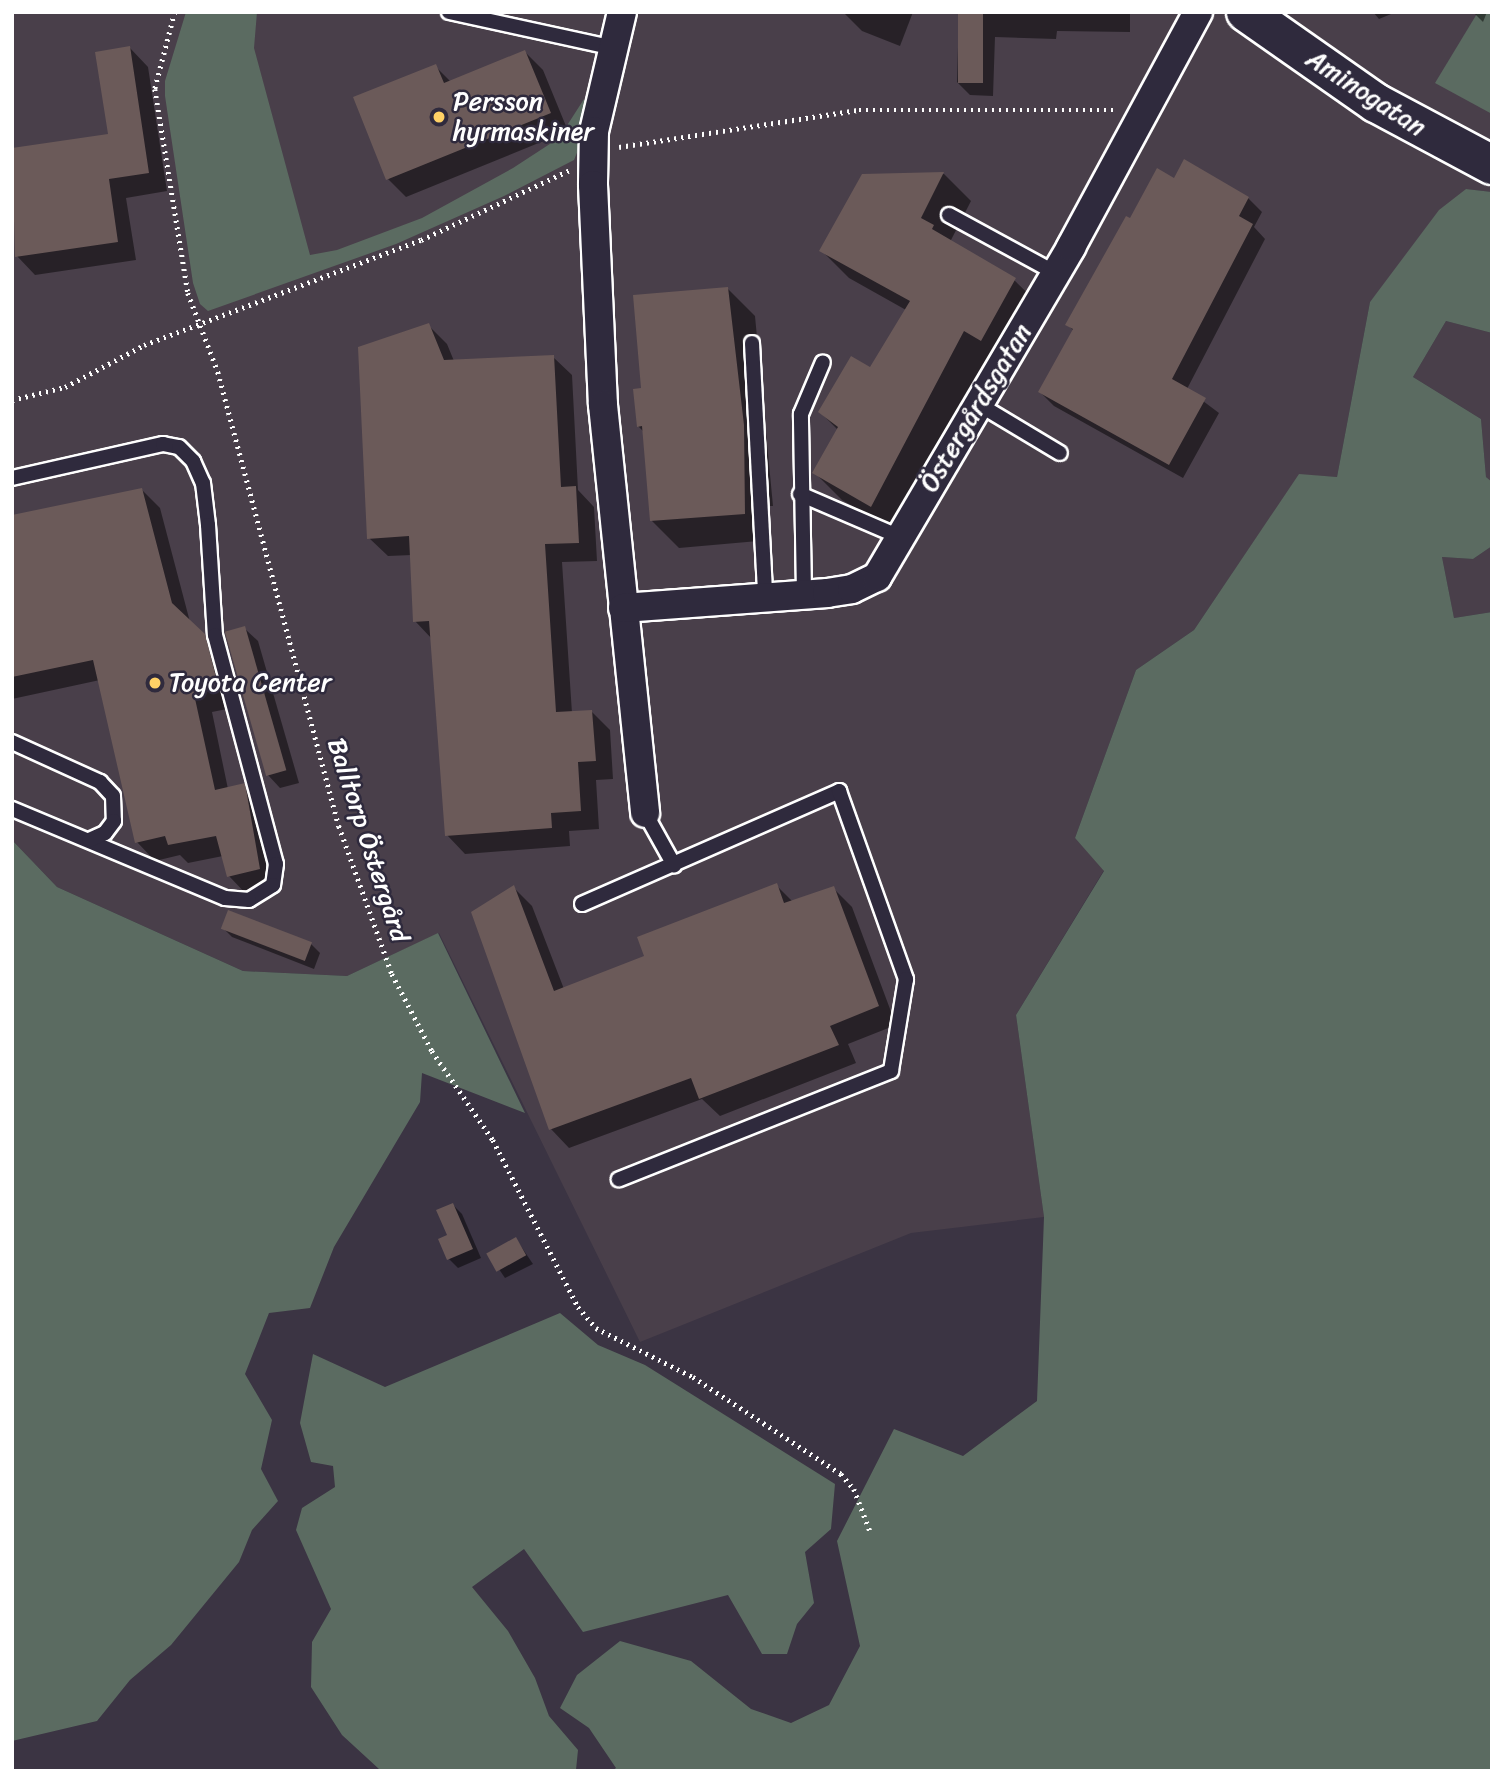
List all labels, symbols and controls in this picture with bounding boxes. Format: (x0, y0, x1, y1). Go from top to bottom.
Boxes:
street label: Aminogatan (1300, 43, 1432, 143)
place label: Persson hyrmaskiner (453, 86, 594, 148)
marker: Persson hyrmaskiner (431, 109, 447, 125)
street label: Östergårdsgatan (914, 318, 1038, 498)
place label: Toyota Center (169, 667, 331, 699)
marker: Toyota Center (147, 675, 163, 691)
street label: Balltorp Östergård (320, 733, 416, 947)

